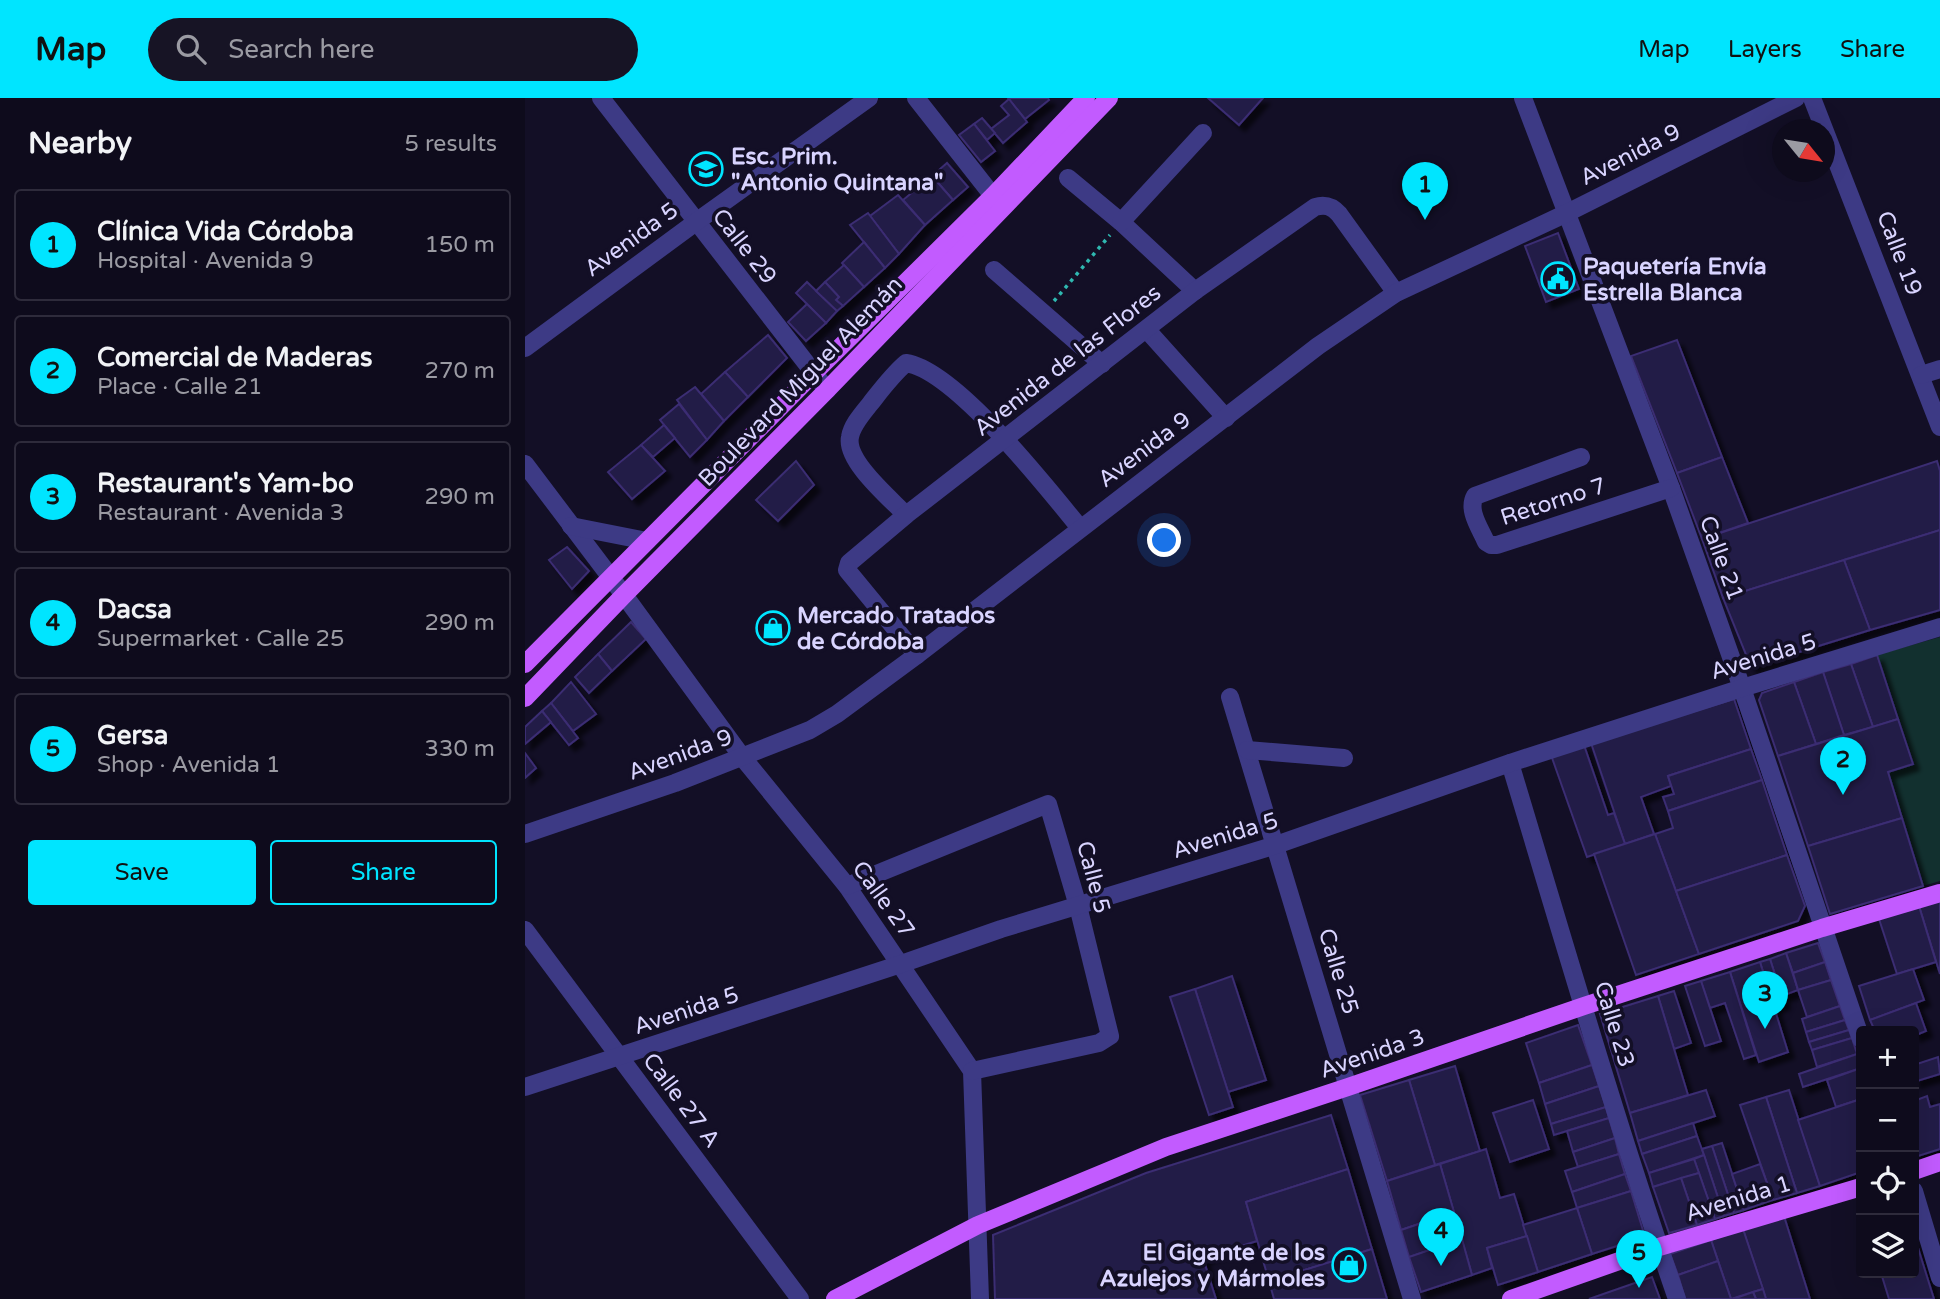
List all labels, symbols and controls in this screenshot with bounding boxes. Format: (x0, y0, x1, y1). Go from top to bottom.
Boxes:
search box (148, 18, 638, 81)
text: Map (35, 30, 106, 69)
icon: search (172, 30, 210, 68)
text: Search here (228, 34, 374, 65)
text: Map (1638, 35, 1690, 64)
text: Layers (1728, 35, 1802, 64)
text: Share (1840, 35, 1905, 64)
street label: Avenida 9 (1576, 118, 1685, 192)
north arrow (1772, 119, 1835, 182)
text: Nearby (28, 125, 132, 162)
text: 5 results (404, 130, 497, 158)
place label: Esc. Prim. "Antonio Quintana" (731, 143, 944, 197)
school or university icon: Esc. Prim. "Antonio Quintana" (687, 150, 725, 188)
pin: 1 (1402, 162, 1448, 220)
street label: Avenida 5 (579, 196, 684, 283)
street label: Calle 29 (706, 203, 782, 290)
street label: Calle 19 (1870, 207, 1928, 300)
text: Clínica Vida Córdoba (97, 216, 354, 247)
text: 1 (46, 231, 60, 259)
text: 150 m (425, 231, 495, 259)
text: Hospital · Avenida 9 (97, 247, 314, 275)
place label: Paquetería Envía Estrella Blanca (1583, 253, 1767, 307)
public building icon: Paquetería Envía Estrella Blanca (1539, 260, 1577, 298)
street label: Boulevard Miguel Alemán (693, 271, 908, 493)
street label: Avenida de las Flores (968, 279, 1167, 443)
text: Comercial de Maderas (97, 342, 373, 373)
text: 2 (46, 357, 60, 385)
text: 270 m (425, 357, 495, 385)
text: Place · Calle 21 (97, 373, 262, 401)
street label: Avenida 9 (1093, 406, 1197, 494)
text: Restaurant's Yam-bo (97, 468, 354, 499)
street label: Retorno 7 (1497, 472, 1610, 532)
text: 3 (46, 483, 60, 511)
text: 290 m (425, 483, 495, 511)
text: Restaurant · Avenida 3 (97, 499, 344, 527)
street label: Calle 21 (1693, 512, 1749, 605)
your location (1147, 523, 1181, 557)
text: Dacsa (97, 594, 172, 625)
place label: Mercado Tratados de Córdoba (797, 602, 995, 656)
text: 4 (46, 609, 60, 637)
text: 290 m (425, 609, 495, 637)
shop icon: Mercado Tratados de Córdoba (754, 609, 792, 647)
text: Supermarket · Calle 25 (97, 625, 344, 653)
street label: Avenida 5 (1707, 628, 1819, 686)
text: Gersa (97, 720, 168, 751)
street label: Avenida 9 (624, 723, 736, 787)
text: 5 (46, 735, 60, 763)
text: 330 m (425, 735, 495, 763)
pin: 2 (1820, 737, 1866, 795)
text: Shop · Avenida 1 (97, 751, 280, 779)
street label: Avenida 5 (1169, 807, 1281, 865)
street label: Calle 5 (1070, 838, 1116, 917)
button: Save (28, 840, 256, 905)
button: Share (270, 840, 497, 905)
street label: Calle 27 (846, 856, 920, 944)
street label: Calle 25 (1312, 925, 1364, 1018)
pin: 3 (1742, 971, 1788, 1029)
street label: Calle 23 (1588, 978, 1640, 1071)
street label: Avenida 5 (630, 981, 742, 1041)
street label: Avenida 3 (1316, 1023, 1428, 1085)
map controls (1856, 1026, 1919, 1278)
button: + (1856, 1026, 1919, 1089)
street label: Calle 27 A (637, 1048, 726, 1154)
button: − (1856, 1089, 1919, 1152)
button: locate (1856, 1152, 1919, 1215)
street label: Avenida 1 (1682, 1170, 1794, 1228)
pin: 4 (1418, 1208, 1464, 1266)
button: layers (1856, 1215, 1919, 1278)
pin: 5 (1616, 1230, 1662, 1288)
place label: El Gigante de los Azulejos y Mármoles (1100, 1239, 1325, 1293)
shop icon: El Gigante de los Azulejos y Mármoles (1330, 1246, 1368, 1284)

